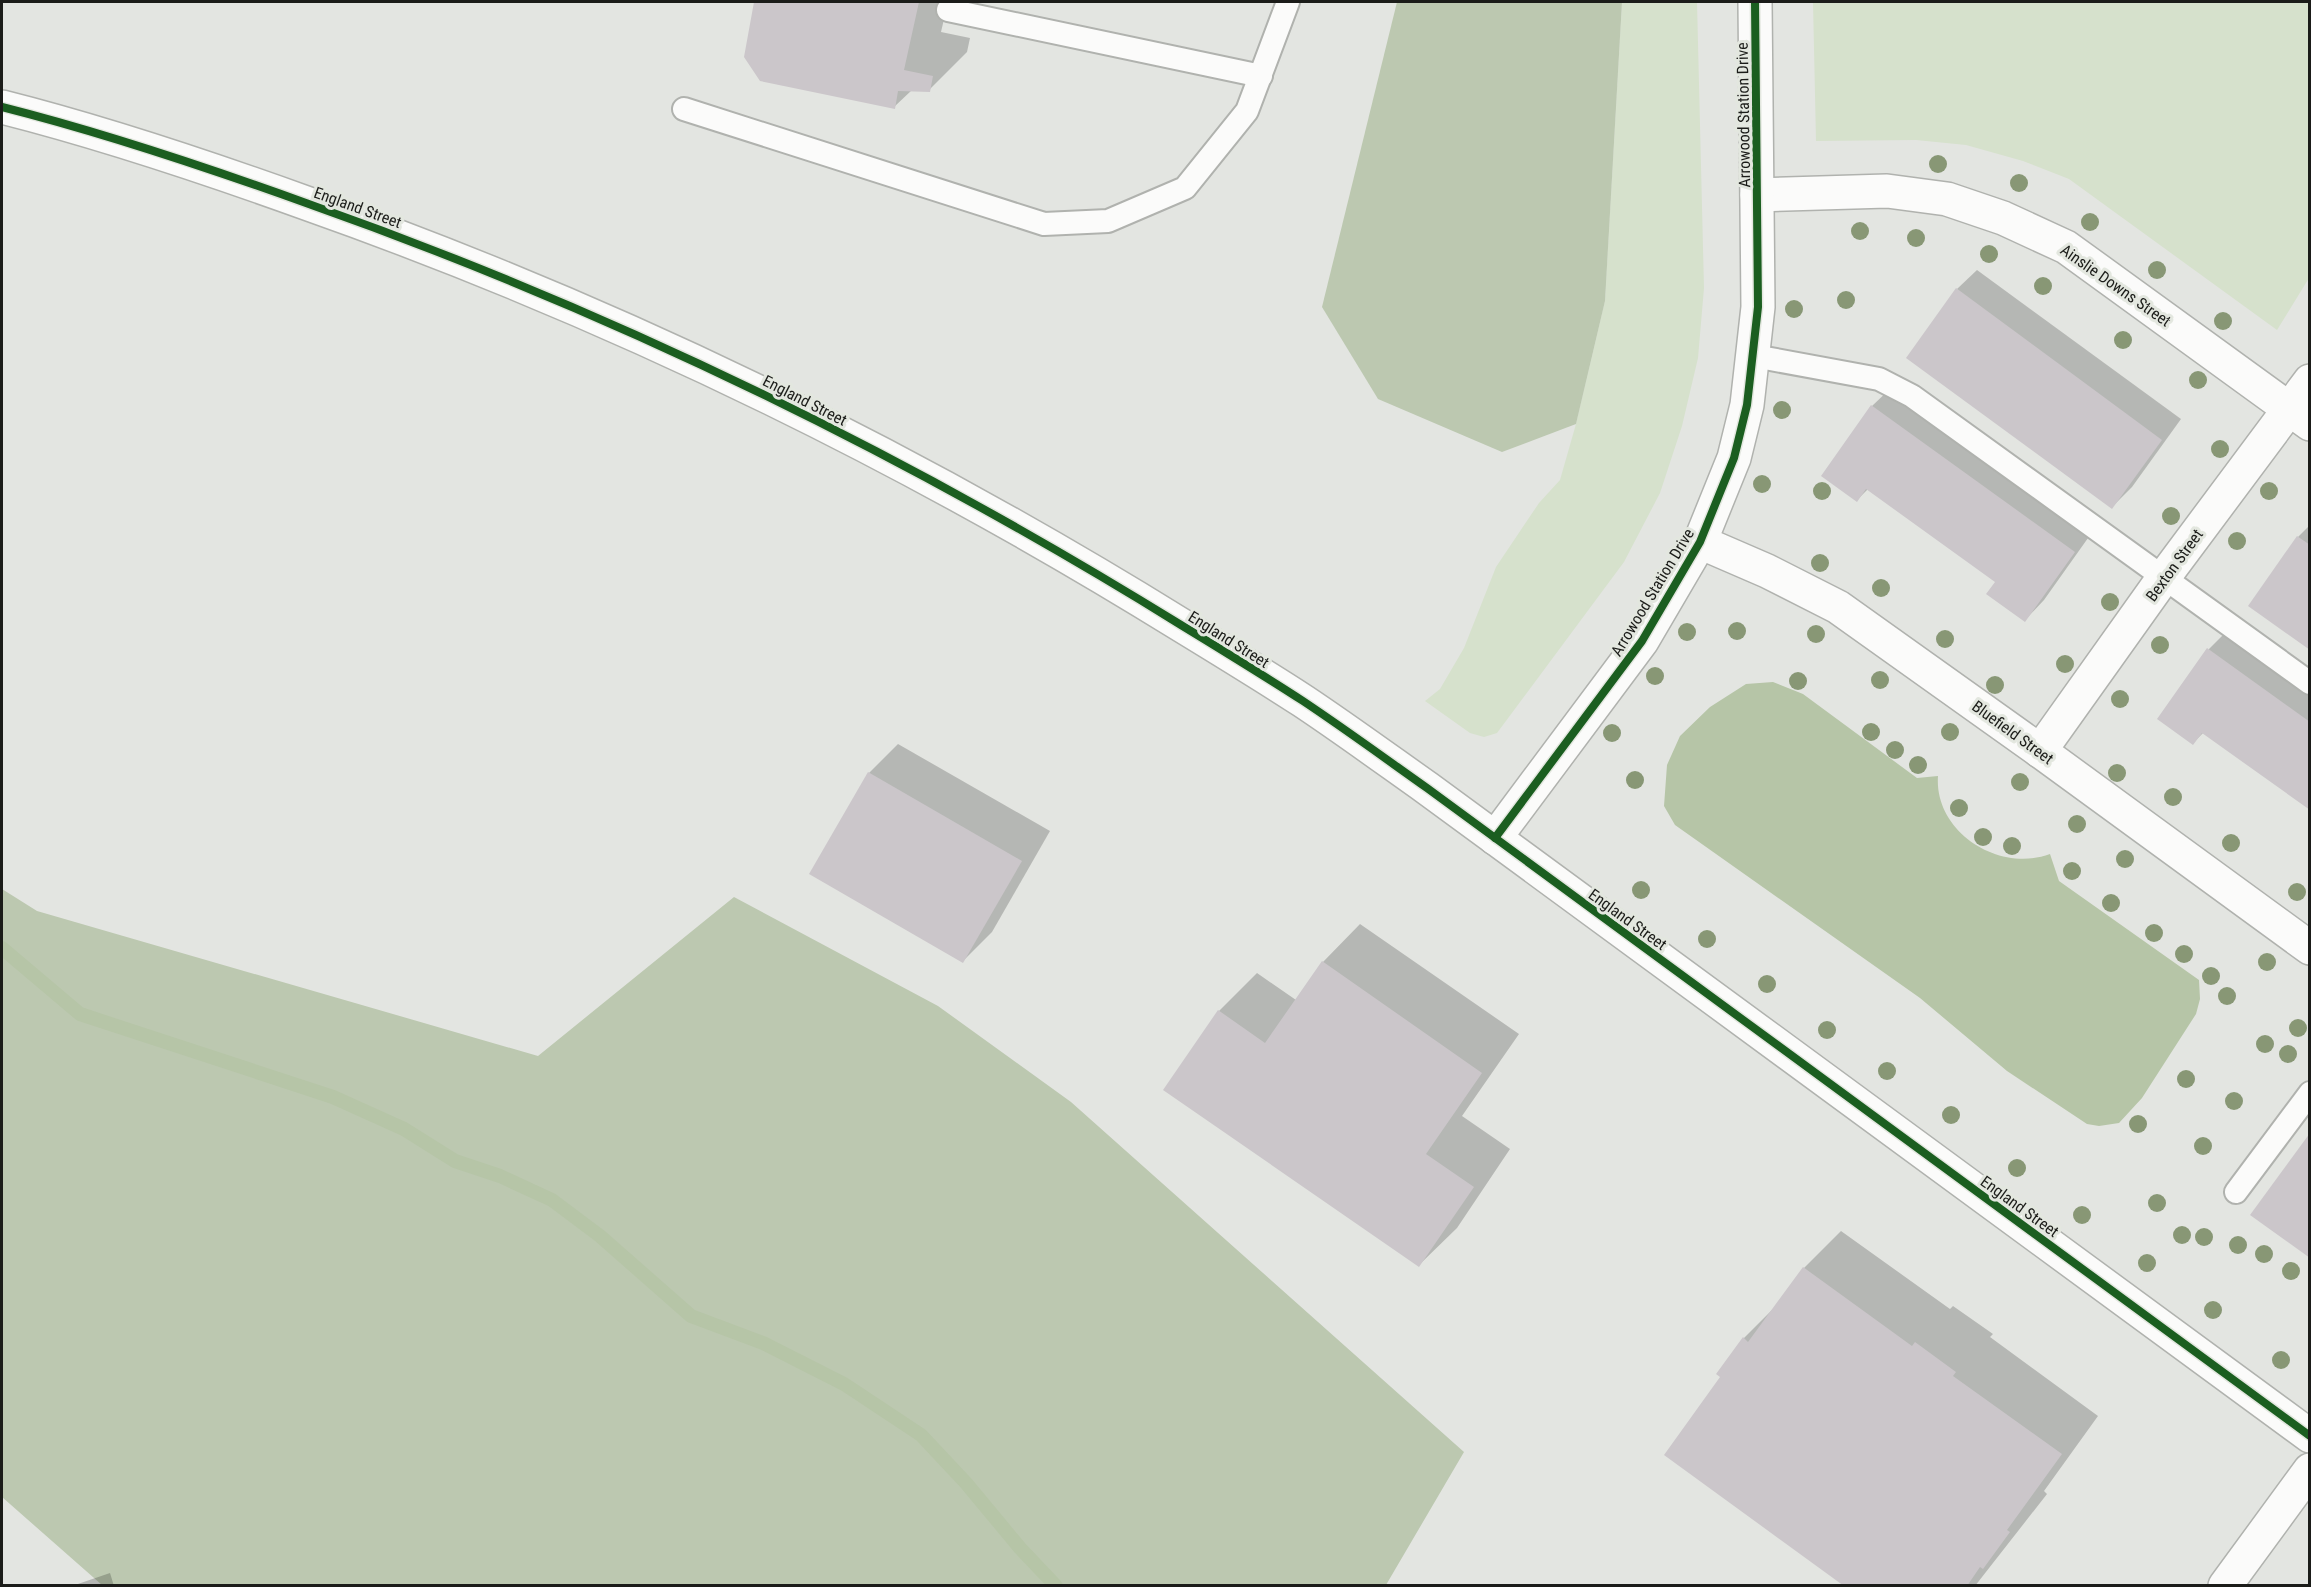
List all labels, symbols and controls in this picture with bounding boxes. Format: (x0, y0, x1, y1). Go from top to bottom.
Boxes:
street label: Arrowood Station Drive (1733, 42, 1754, 188)
street label: England Street (311, 183, 404, 232)
street label: Ainslie Downs Street (2057, 240, 2175, 331)
street label: England Street (760, 371, 850, 430)
street label: Arrowood Station Drive (1607, 525, 1698, 659)
street label: Bexton Street (2142, 525, 2207, 605)
street label: England Street (1185, 607, 1273, 672)
street label: Bluefield Street (1968, 697, 2057, 768)
street label: England Street (1585, 885, 1671, 954)
street label: England Street (1977, 1172, 2063, 1241)

